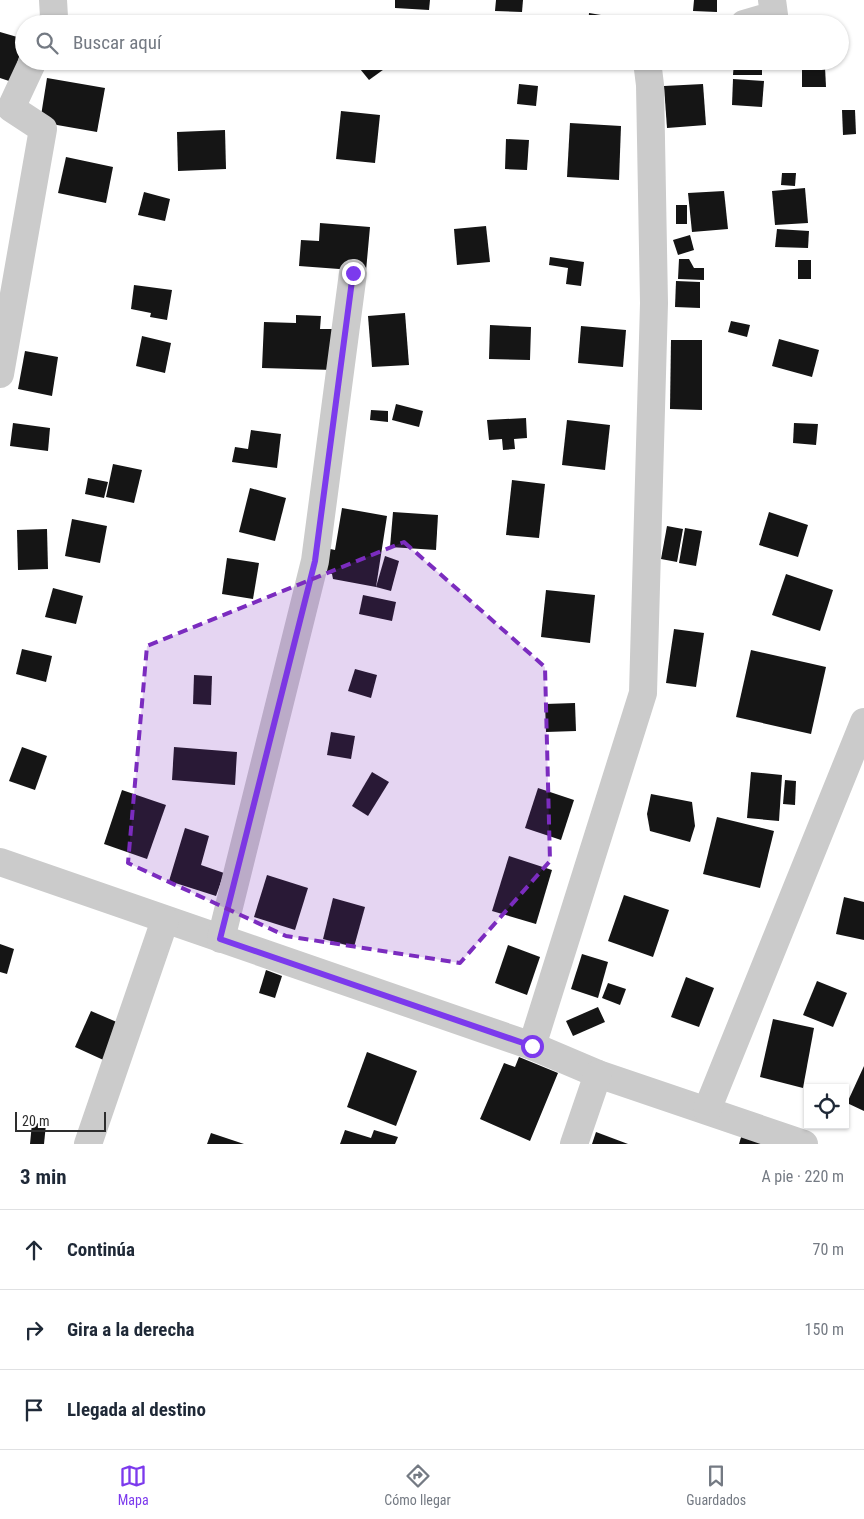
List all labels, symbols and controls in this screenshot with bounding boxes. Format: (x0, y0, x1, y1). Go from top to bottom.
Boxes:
search box (15, 15, 849, 70)
icon: search (33, 29, 61, 57)
text: Buscar aquí (73, 31, 162, 54)
route end (342, 262, 365, 285)
route start (521, 1035, 544, 1058)
map controls (804, 1084, 849, 1129)
button: locate (804, 1084, 849, 1129)
scale bar (15, 1109, 106, 1132)
text: 20 m (22, 1113, 50, 1129)
text: 3 min (20, 1165, 67, 1189)
text: A pie · 220 m (761, 1167, 844, 1186)
icon: ahead (20, 1236, 48, 1264)
text: Continúa (67, 1238, 135, 1261)
text: 70 m (812, 1240, 844, 1259)
icon: right (20, 1316, 48, 1344)
text: Gira a la derecha (67, 1318, 194, 1341)
text: 150 m (805, 1320, 844, 1339)
icon: arrive (20, 1396, 48, 1424)
text: Llegada al destino (67, 1398, 206, 1421)
tab: Mapa (118, 1462, 149, 1508)
tab: Cómo llegar (384, 1462, 451, 1508)
tab: Guardados (686, 1462, 746, 1508)

